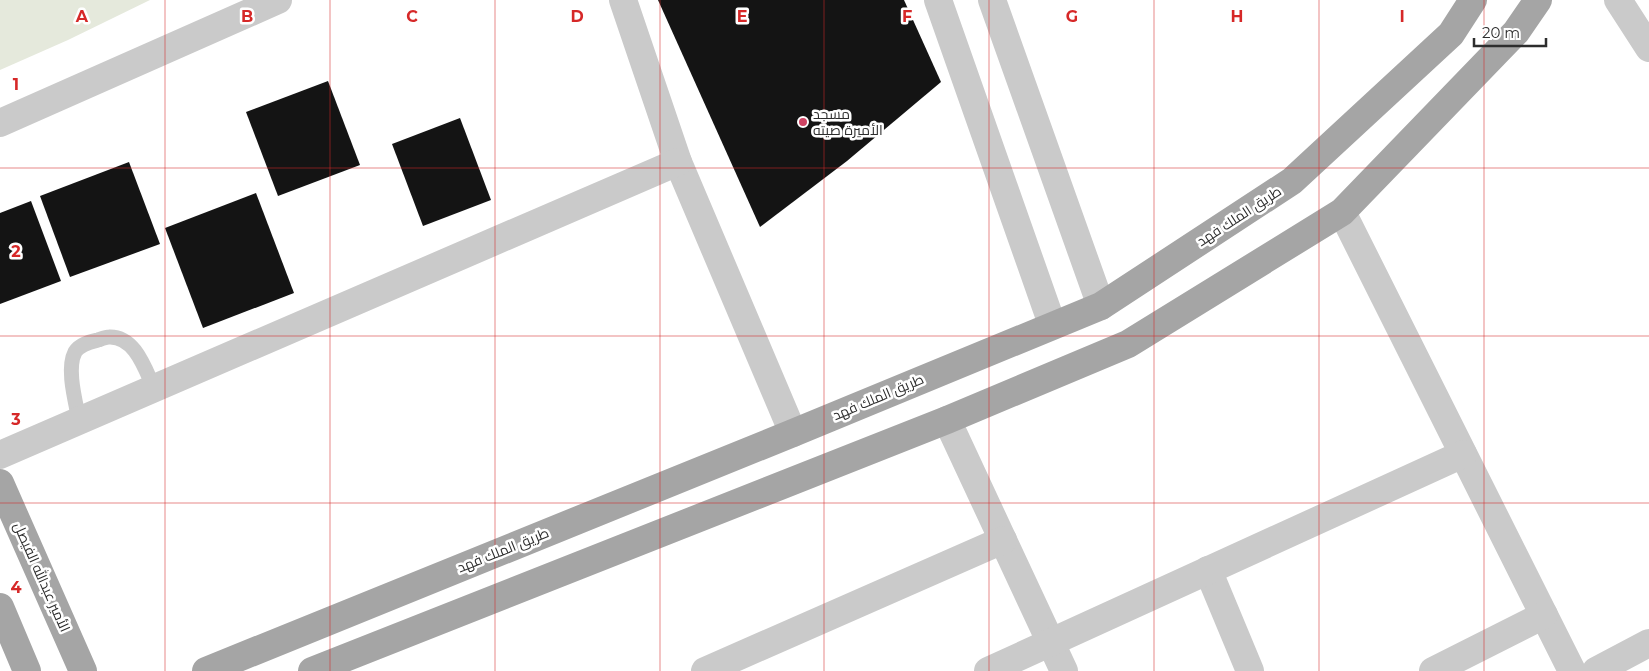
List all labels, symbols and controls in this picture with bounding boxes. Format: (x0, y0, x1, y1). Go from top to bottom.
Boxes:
text: A (75, 7, 89, 26)
text: B (241, 7, 253, 26)
text: C (406, 7, 418, 26)
text: D (570, 7, 584, 26)
text: E (737, 7, 747, 26)
text: F (902, 7, 912, 26)
text: G (1066, 7, 1078, 26)
text: H (1231, 7, 1243, 26)
text: I (1399, 7, 1405, 26)
scale bar (1474, 15, 1546, 47)
text: 20 m (1482, 23, 1520, 42)
text: 1 (13, 75, 19, 94)
place label: مسجد الأميرة صيته (813, 105, 883, 139)
marker: مسجد الأميرة صيته (797, 116, 809, 128)
street label: طريق الملك فهد (1193, 182, 1285, 250)
text: 2 (11, 242, 21, 261)
street label: طريق الملك فهد (830, 370, 926, 424)
text: 3 (10, 410, 21, 429)
street label: الأمير عبدالله الفيصل (10, 519, 74, 635)
street label: طريق الملك فهد (454, 523, 552, 577)
text: 4 (10, 578, 22, 597)

